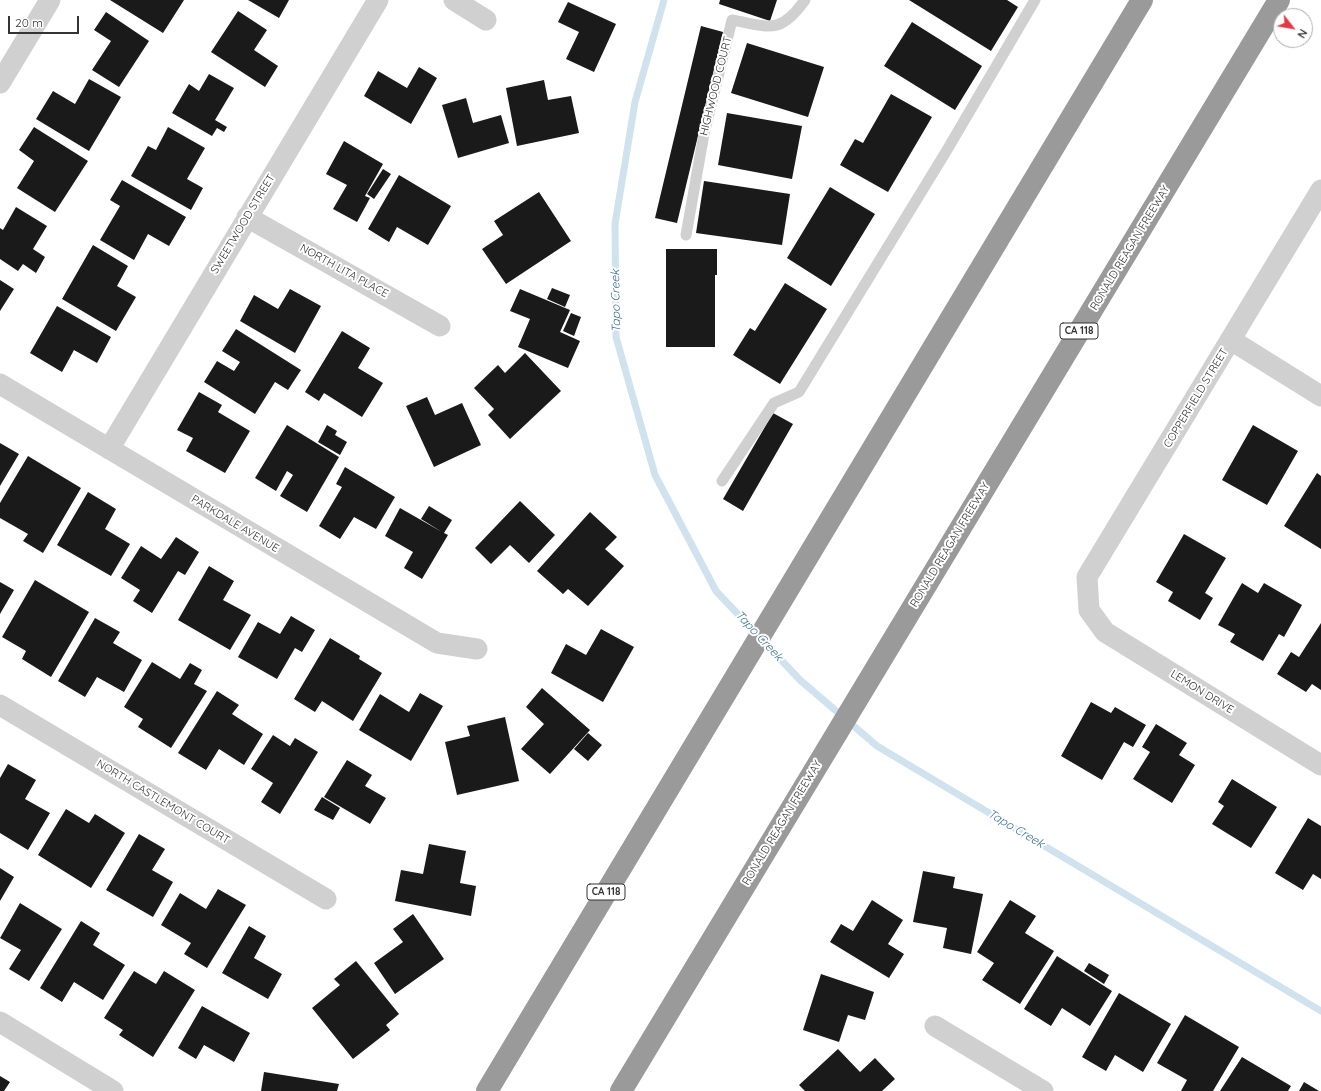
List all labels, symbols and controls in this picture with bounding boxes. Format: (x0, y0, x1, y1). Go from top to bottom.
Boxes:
scale bar (10, 8, 81, 34)
north arrow (1273, 8, 1313, 48)
text: 20 m (15, 15, 43, 30)
text: N (1294, 27, 1311, 41)
street label: HIGHWOOD COURT (697, 35, 735, 137)
street label: SWEETWOOD STREET (208, 172, 278, 276)
street label: RONALD REAGAN FREEWAY (1087, 183, 1173, 313)
street label: NORTH LITA PLACE (298, 241, 390, 301)
water label: Tapo Creek (608, 269, 624, 333)
road number: CA 118 (1060, 323, 1098, 339)
street label: COPPERFIELD STREET (1161, 346, 1231, 450)
street label: RONALD REAGAN FREEWAY (907, 480, 993, 610)
street label: PARKDALE AVENUE (189, 493, 281, 555)
water label: Tapo Creek (732, 608, 786, 664)
street label: LEMON DRIVE (1168, 667, 1236, 717)
street label: NORTH CASTLEMONT COURT (94, 757, 232, 847)
street label: RONALD REAGAN FREEWAY (739, 758, 825, 888)
water label: Tapo Creek (985, 807, 1047, 851)
road number: CA 118 (587, 884, 625, 900)

